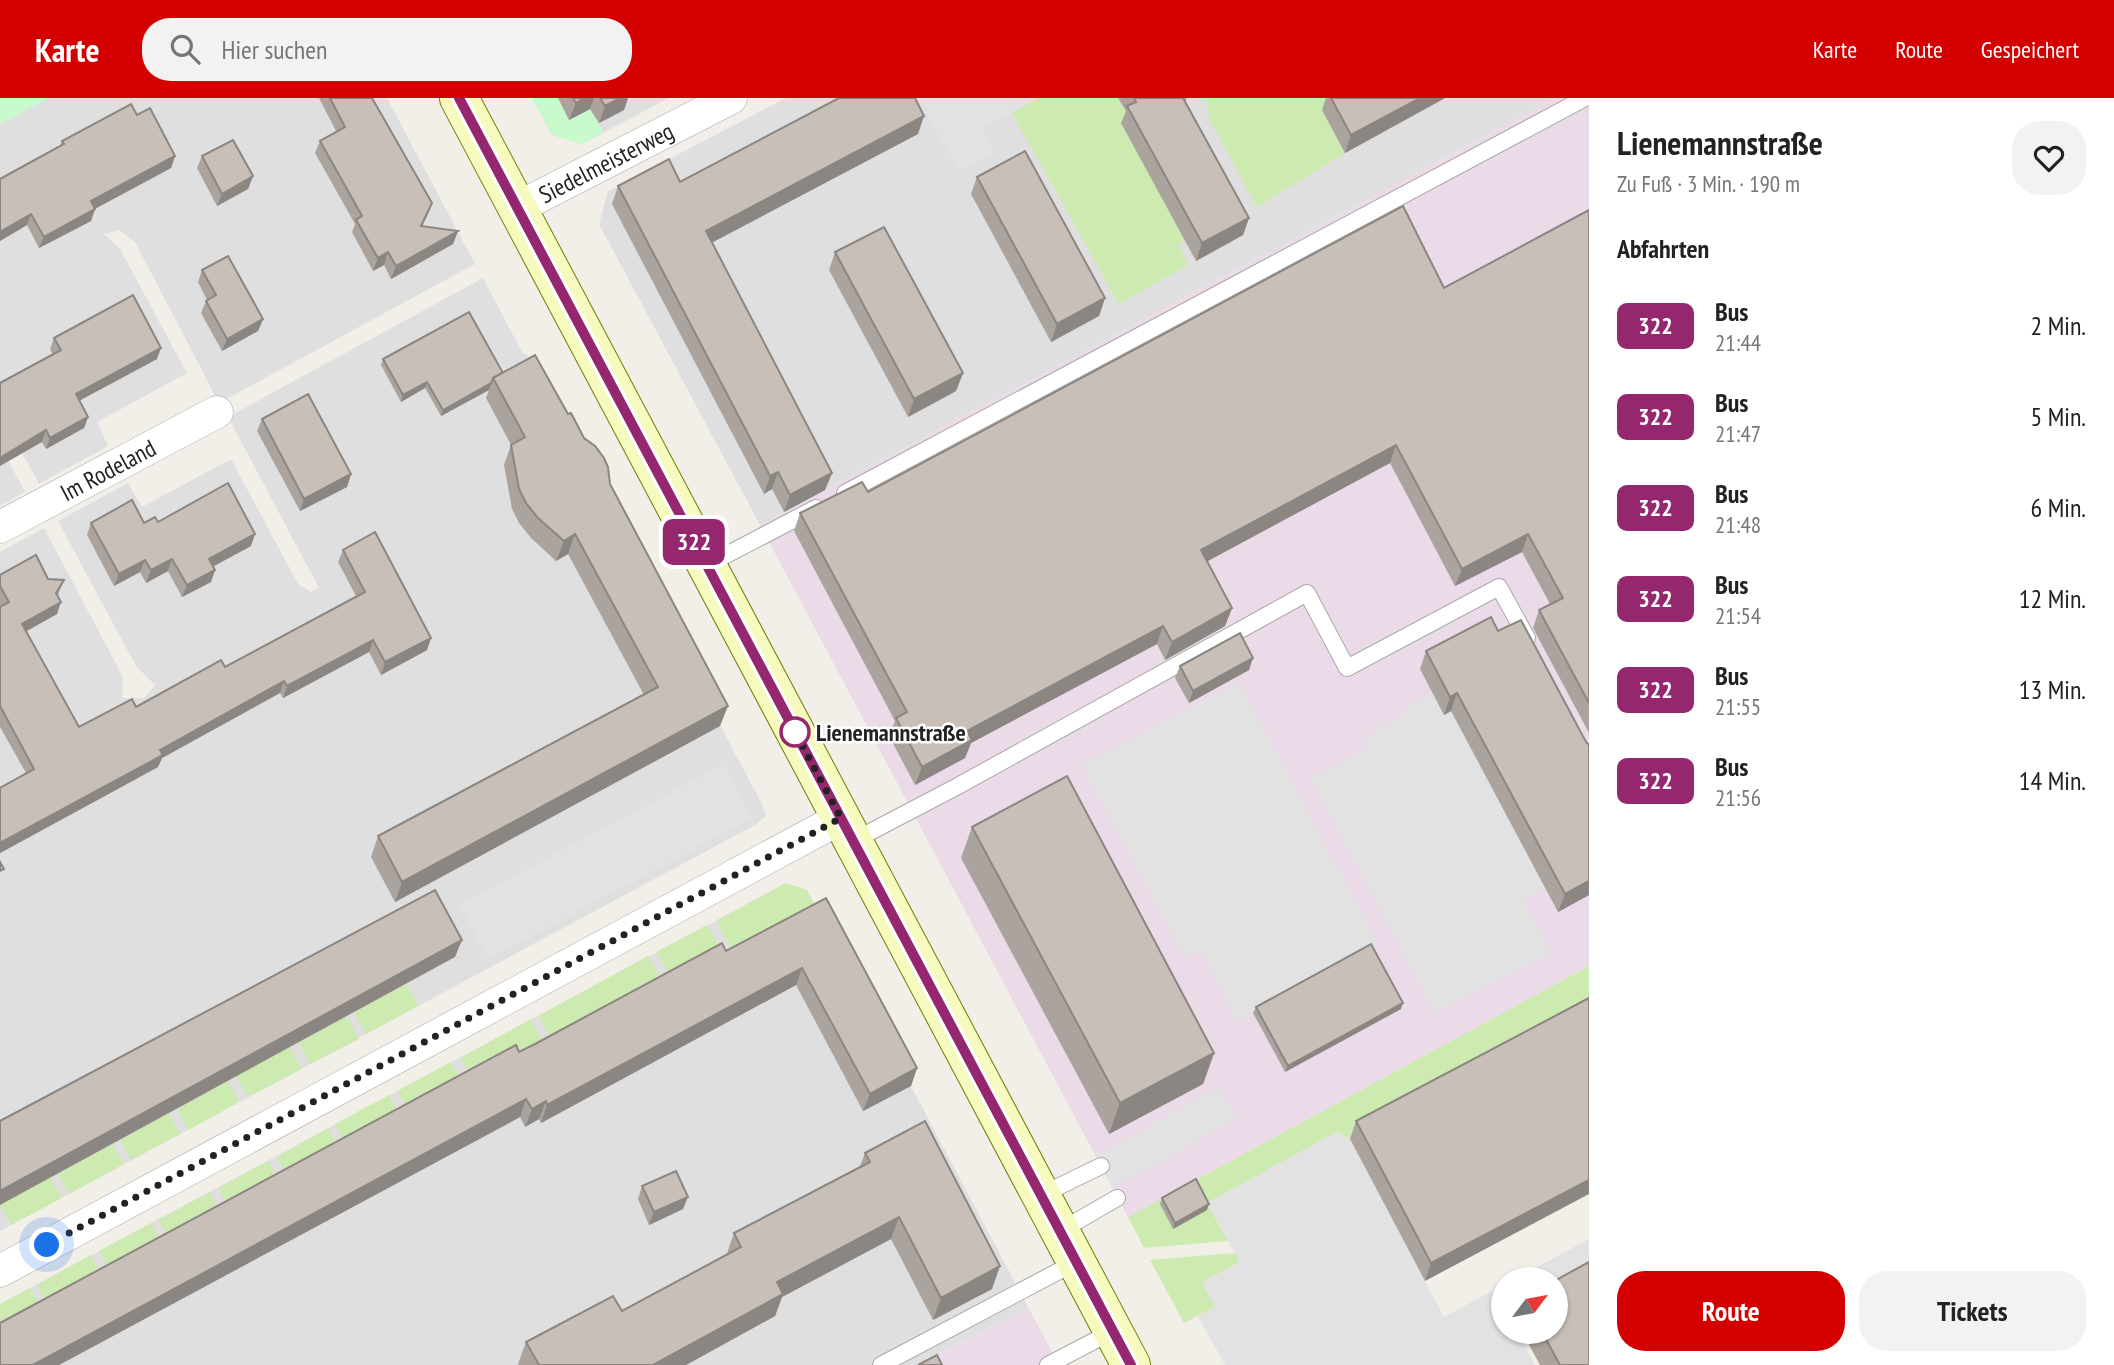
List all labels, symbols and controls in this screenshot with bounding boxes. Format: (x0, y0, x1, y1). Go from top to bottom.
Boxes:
search box (142, 18, 632, 81)
text: Karte (35, 28, 100, 71)
icon: search (166, 30, 204, 68)
text: Hier suchen (222, 33, 327, 66)
text: Karte (1813, 34, 1857, 65)
text: Route (1895, 34, 1943, 65)
text: Gespeichert (1981, 34, 2079, 65)
street label: Siedelmeisterweg (533, 115, 678, 210)
text: Lienemannstraße (1617, 121, 1823, 164)
button: heart (2012, 121, 2086, 195)
text: Zu Fuß · 3 Min. · 190 m (1617, 169, 1800, 198)
text: Abfahrten (1617, 232, 1709, 265)
text: Bus (1715, 295, 1748, 328)
text: 2 Min. (2031, 309, 2086, 342)
text: 322 (1638, 310, 1673, 341)
text: 21:44 (1715, 328, 1761, 357)
text: Bus (1715, 386, 1748, 419)
text: 5 Min. (2031, 400, 2086, 433)
text: 322 (1638, 401, 1673, 432)
text: 21:47 (1715, 419, 1761, 448)
street label: Im Rodeland (55, 432, 161, 508)
text: Bus (1715, 477, 1748, 510)
text: 6 Min. (2031, 491, 2086, 524)
text: 322 (1638, 492, 1673, 523)
text: 21:48 (1715, 510, 1761, 539)
line badge: 322 (654, 519, 734, 565)
text: 322 (677, 526, 711, 557)
text: Bus (1715, 568, 1748, 601)
text: 12 Min. (2019, 582, 2086, 615)
text: 322 (1638, 583, 1673, 614)
text: 21:54 (1715, 601, 1761, 630)
text: Bus (1715, 659, 1748, 692)
text: 13 Min. (2019, 673, 2086, 706)
text: 322 (1638, 674, 1673, 705)
text: 21:55 (1715, 692, 1761, 721)
marker: Lienemannstraße (780, 717, 810, 747)
place label: Lienemannstraße (816, 717, 966, 748)
text: Bus (1715, 750, 1748, 783)
text: 14 Min. (2019, 764, 2086, 797)
text: 322 (1638, 765, 1673, 796)
text: 21:56 (1715, 783, 1761, 812)
your location (29, 1227, 64, 1262)
north arrow (1491, 1267, 1568, 1344)
map controls (1491, 1267, 1568, 1344)
button: Route (1617, 1271, 1845, 1351)
button: Tickets (1859, 1271, 2086, 1351)

